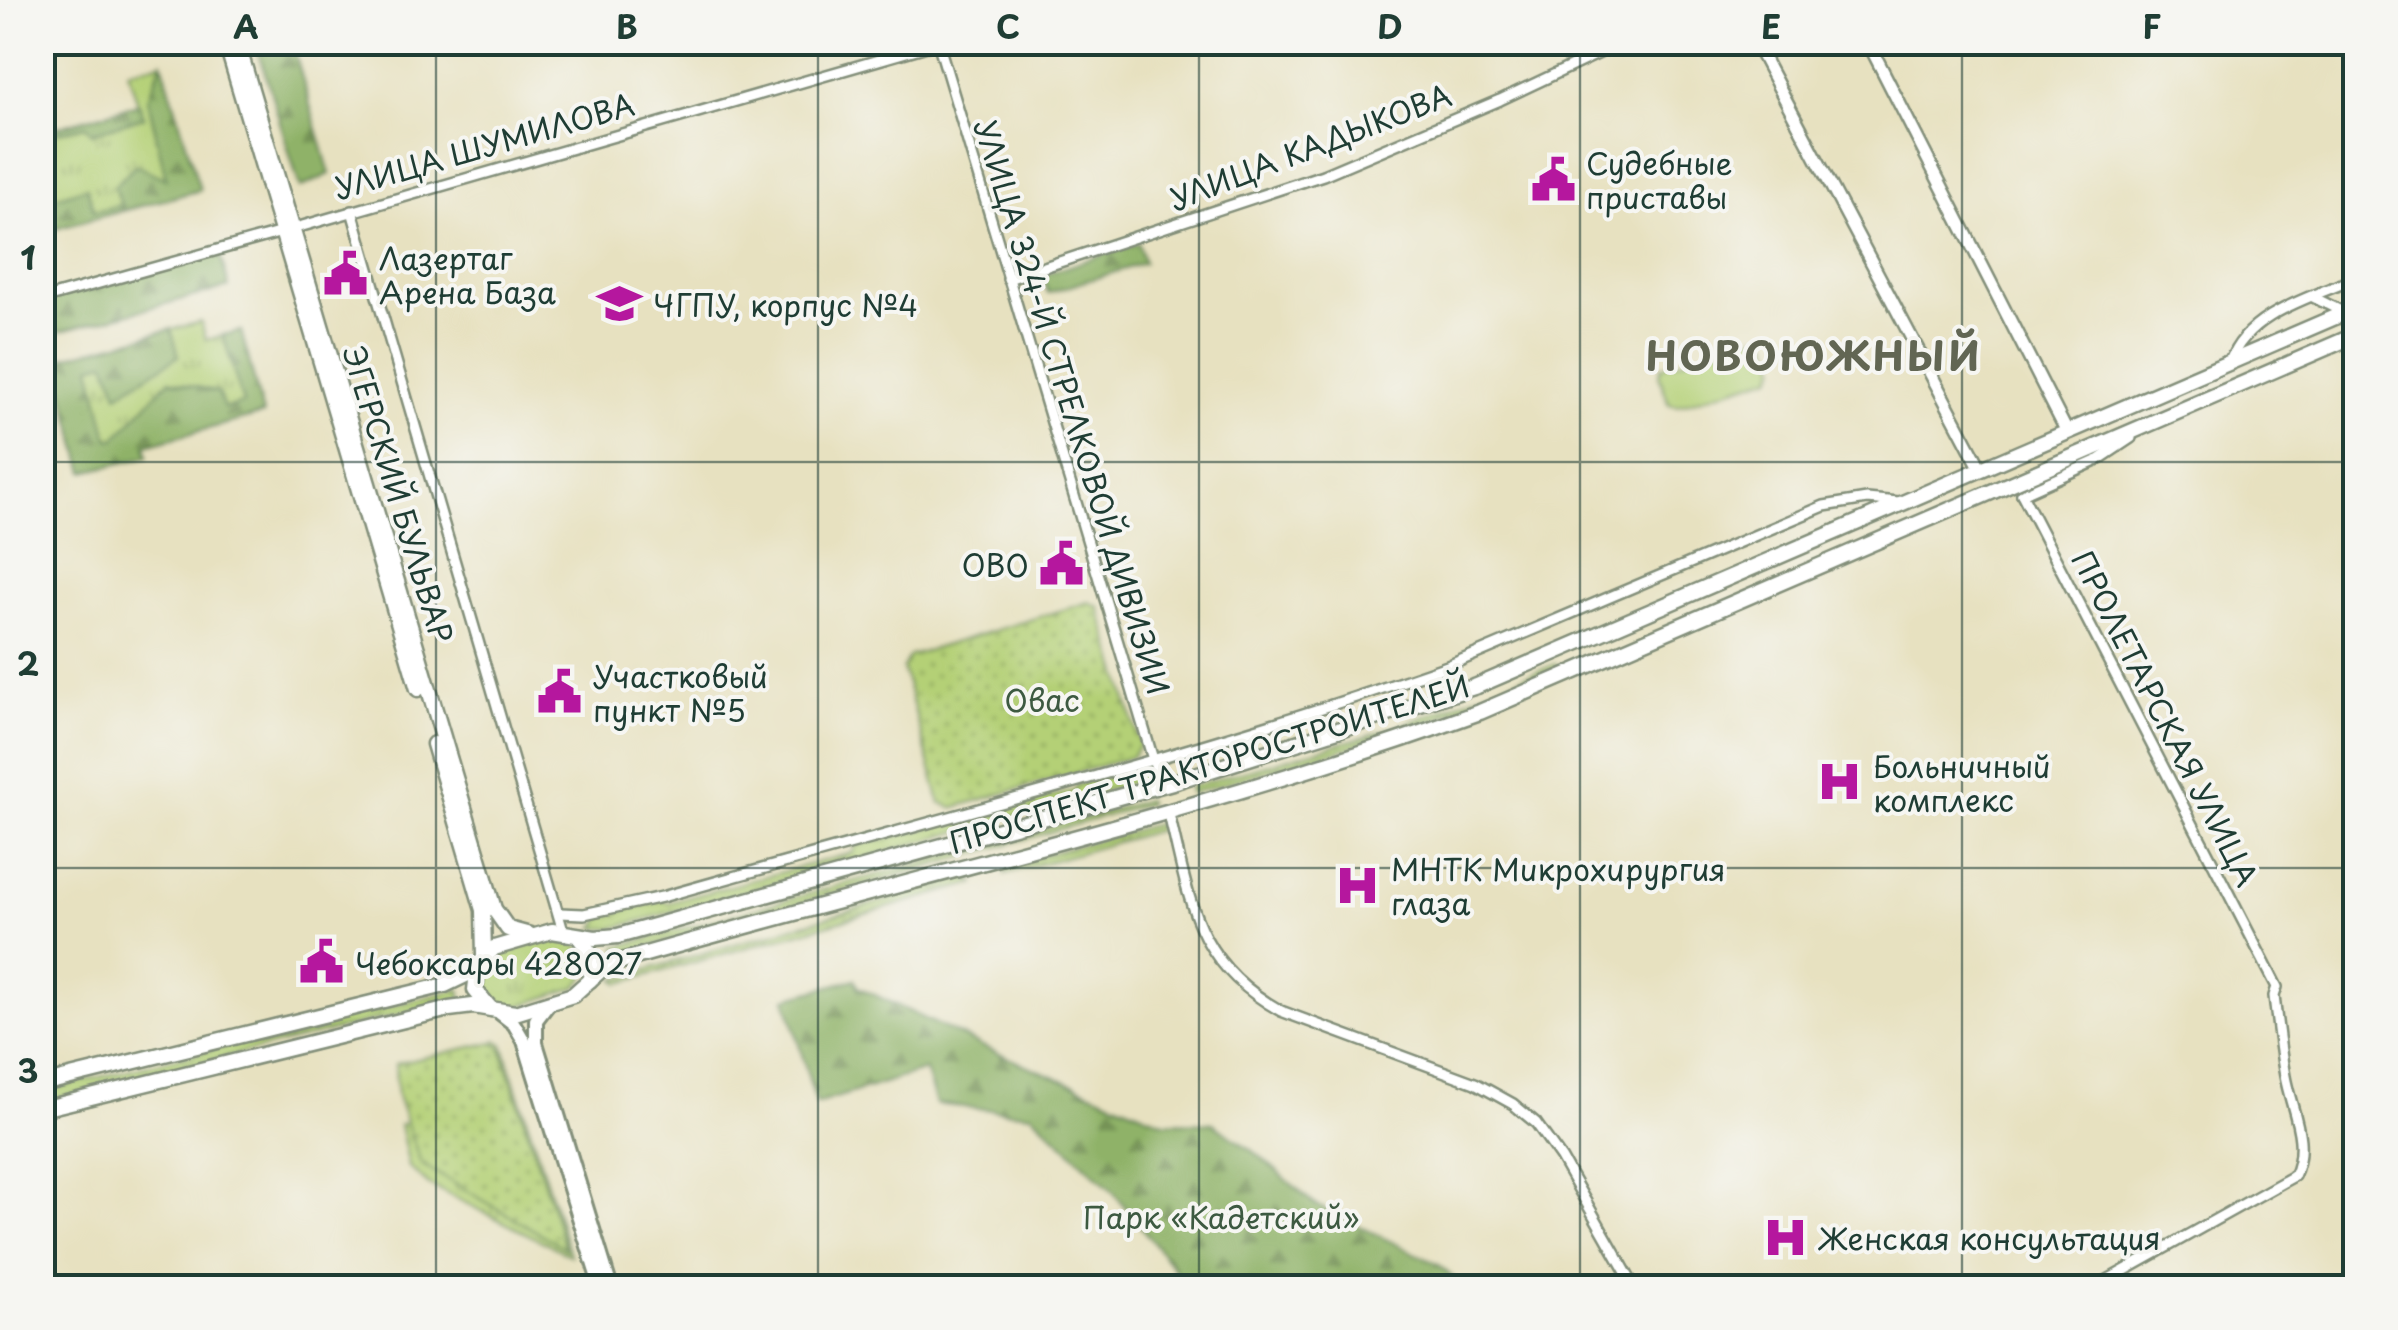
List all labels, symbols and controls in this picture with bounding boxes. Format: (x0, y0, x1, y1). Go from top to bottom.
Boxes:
text: A (233, 2, 259, 50)
text: B (616, 2, 638, 50)
text: C (996, 2, 1020, 50)
text: D (1377, 2, 1403, 50)
text: E (1761, 2, 1781, 50)
text: F (2143, 2, 2161, 50)
street label: УЛИЦА КАДЫКОВА (1163, 72, 1457, 220)
street label: УЛИЦА ШУМИЛОВА (329, 81, 639, 209)
street label: УЛИЦА 324-Й СТРЕЛКОВОЙ ДИВИЗИИ (968, 114, 1178, 700)
place label: Судебные приставы (1586, 140, 1733, 219)
public building icon: Судебные приставы (1529, 155, 1577, 203)
text: 1 (20, 233, 36, 281)
place label: Лазертаг Арена База (379, 235, 556, 314)
public building icon: Лазертаг Арена База (322, 250, 370, 298)
school or university icon: ЧГПУ, корпус №4 (596, 280, 644, 328)
place label: ЧГПУ, корпус №4 (653, 282, 918, 327)
district label: НОВОЮЖНЫЙ (1645, 324, 1983, 385)
street label: ЭГЕРСКИЙ БУЛЬВАР (332, 340, 466, 648)
public building icon: ОВО (1038, 540, 1086, 588)
street label: ПРОЛЕТАРСКАЯ УЛИЦА (2062, 542, 2270, 894)
place label: ОВО (961, 546, 1029, 582)
text: 2 (17, 639, 39, 687)
place label: Участковый пункт №5 (593, 653, 768, 732)
street label: ПРОСПЕКТ ТРАКТОРОСТРОИТЕЛЕЙ (943, 662, 1475, 864)
public building icon: Участковый пункт №5 (536, 668, 584, 716)
park label: Овас (1004, 677, 1080, 722)
place label: Больничный комплекс (1873, 743, 2051, 822)
hospital icon: Больничный комплекс (1816, 758, 1864, 806)
place label: МНТК Микрохирургия глаза (1391, 846, 1725, 925)
hospital icon: МНТК Микрохирургия глаза (1334, 861, 1382, 909)
public building icon: Чебоксары 428027 (298, 938, 346, 986)
place label: Чебоксары 428027 (355, 940, 642, 985)
text: 3 (18, 1046, 38, 1094)
park label: Парк «Кадетский» (1083, 1194, 1359, 1239)
hospital icon: Женская консультация (1761, 1213, 1809, 1261)
place label: Женская консультация (1818, 1215, 2161, 1260)

